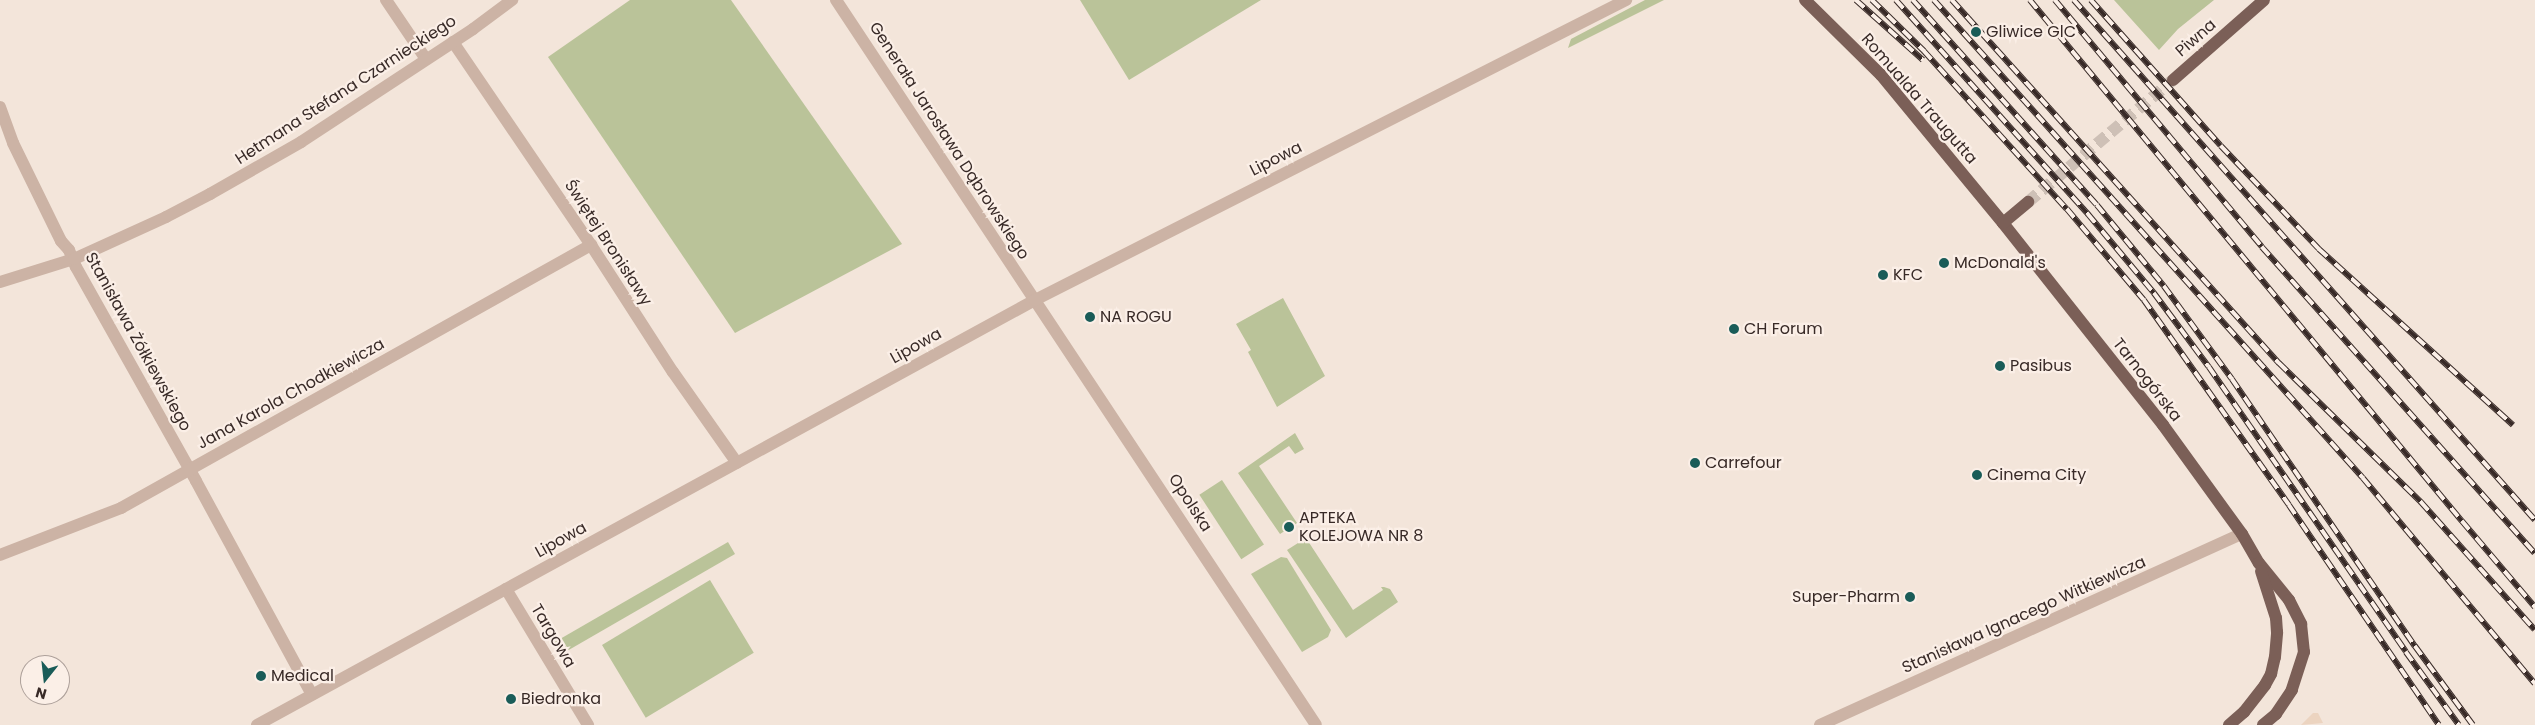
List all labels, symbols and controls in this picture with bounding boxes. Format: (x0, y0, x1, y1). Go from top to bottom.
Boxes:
street label: Hetmana Stefana Czarnieckiego (232, 11, 460, 169)
street label: Piwna (2172, 15, 2220, 61)
street label: Generała Jarosława Dąbrowskiego (865, 19, 1033, 263)
place label: Gliwice GlC (1986, 22, 2076, 42)
marker: Gliwice GlC (1970, 26, 1982, 38)
street label: Romualda Traugutta (1857, 30, 1981, 168)
street label: Lipowa (1247, 138, 1305, 180)
street label: Świętej Bronisławy (560, 177, 656, 309)
street label: Stanisława Żółkiewskiego (81, 249, 195, 435)
place label: McDonald's (1954, 253, 2046, 273)
marker: McDonald's (1938, 257, 1950, 269)
place label: KFC (1893, 265, 1923, 285)
marker: KFC (1877, 269, 1889, 281)
place label: NA ROGU (1100, 307, 1172, 327)
marker: NA ROGU (1084, 311, 1096, 323)
place label: CH Forum (1744, 319, 1823, 339)
marker: CH Forum (1728, 323, 1740, 335)
street label: Lipowa (887, 324, 945, 368)
street label: Jana Karola Chodkiewicza (194, 334, 388, 454)
street label: Tarnogórska (2109, 335, 2185, 425)
place label: Pasibus (2010, 356, 2072, 376)
marker: Pasibus (1994, 360, 2006, 372)
place label: Carrefour (1705, 453, 1782, 473)
marker: Carrefour (1689, 457, 1701, 469)
place label: Cinema City (1987, 465, 2086, 485)
marker: Cinema City (1971, 469, 1983, 481)
street label: Opolska (1164, 471, 1216, 535)
place label: APTEKA KOLEJOWA NR 8 (1299, 508, 1423, 546)
street label: Lipowa (532, 518, 590, 562)
marker: APTEKA KOLEJOWA NR 8 (1283, 521, 1295, 533)
street label: Stanisława Ignacego Witkiewicza (1899, 552, 2149, 678)
place label: Super-Pharm (1792, 587, 1900, 607)
marker: Super-Pharm (1904, 591, 1916, 603)
street label: Targowa (527, 601, 579, 671)
north arrow (20, 655, 70, 705)
place label: Medical (271, 666, 334, 686)
marker: Medical (255, 670, 267, 682)
text: N (33, 682, 49, 705)
place label: Biedronka (521, 689, 601, 709)
marker: Biedronka (505, 693, 517, 705)

